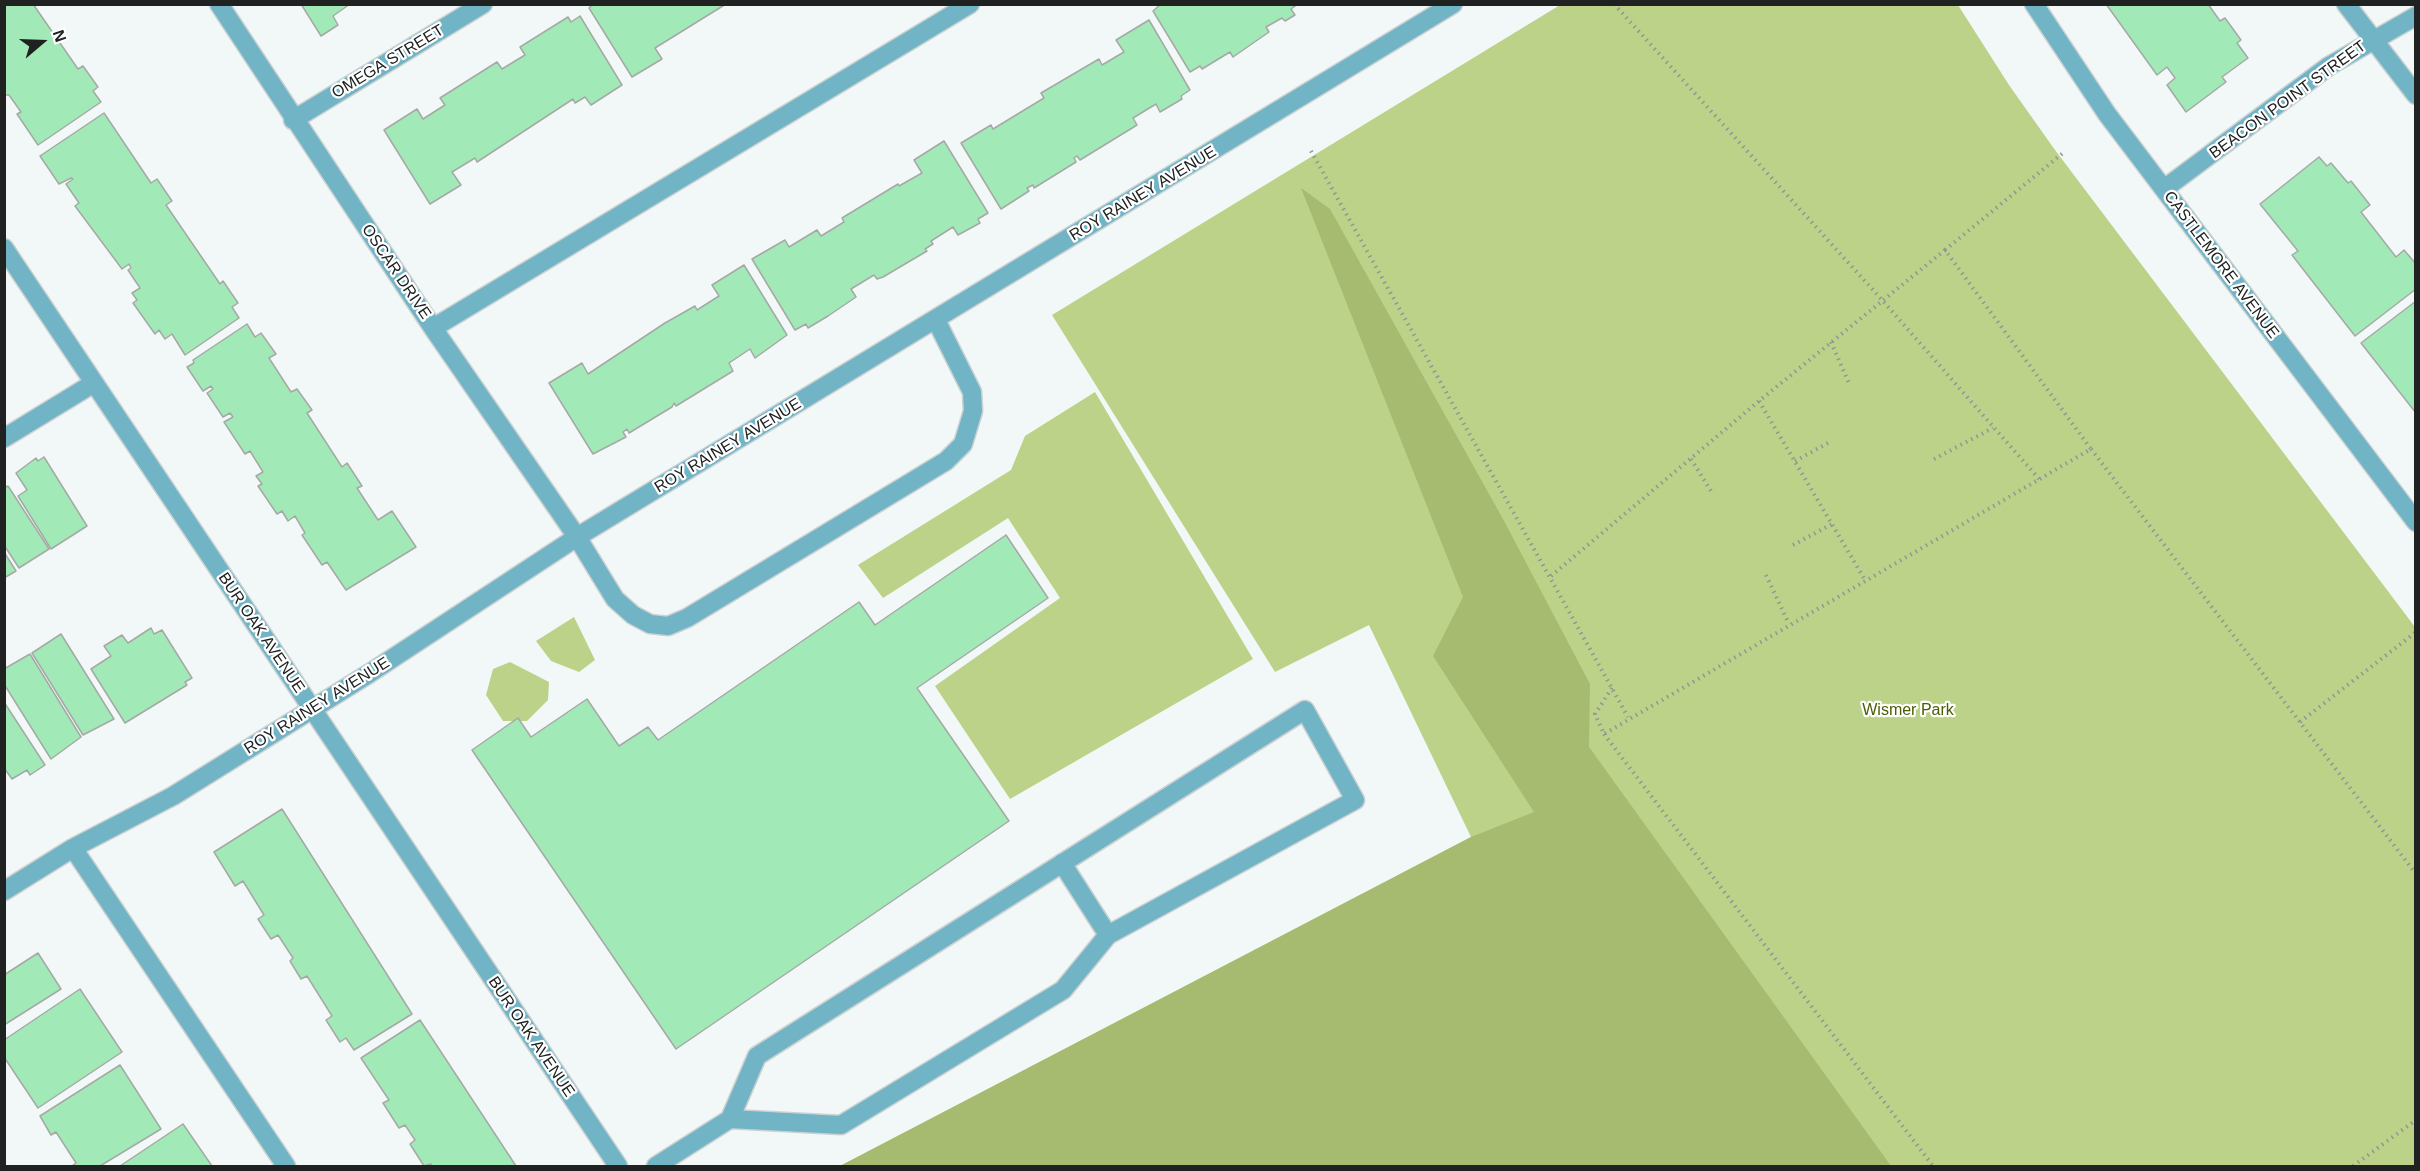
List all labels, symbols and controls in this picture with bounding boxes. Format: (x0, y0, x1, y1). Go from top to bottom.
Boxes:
north arrow (12, 12, 72, 72)
street label: OMEGA STREET (329, 21, 447, 103)
text: N (50, 28, 69, 44)
street label: BEACON POINT STREET (2206, 37, 2370, 163)
street label: ROY RAINEY AVENUE (1066, 143, 1220, 245)
street label: CASTLEMORE AVENUE (2159, 188, 2283, 342)
street label: OSCAR DRIVE (357, 221, 435, 323)
street label: ROY RAINEY AVENUE (651, 395, 805, 497)
street label: BUR OAK AVENUE (214, 569, 308, 697)
street label: ROY RAINEY AVENUE (241, 653, 393, 759)
park label: Wismer Park (1862, 701, 1954, 721)
street label: BUR OAK AVENUE (484, 973, 578, 1101)

